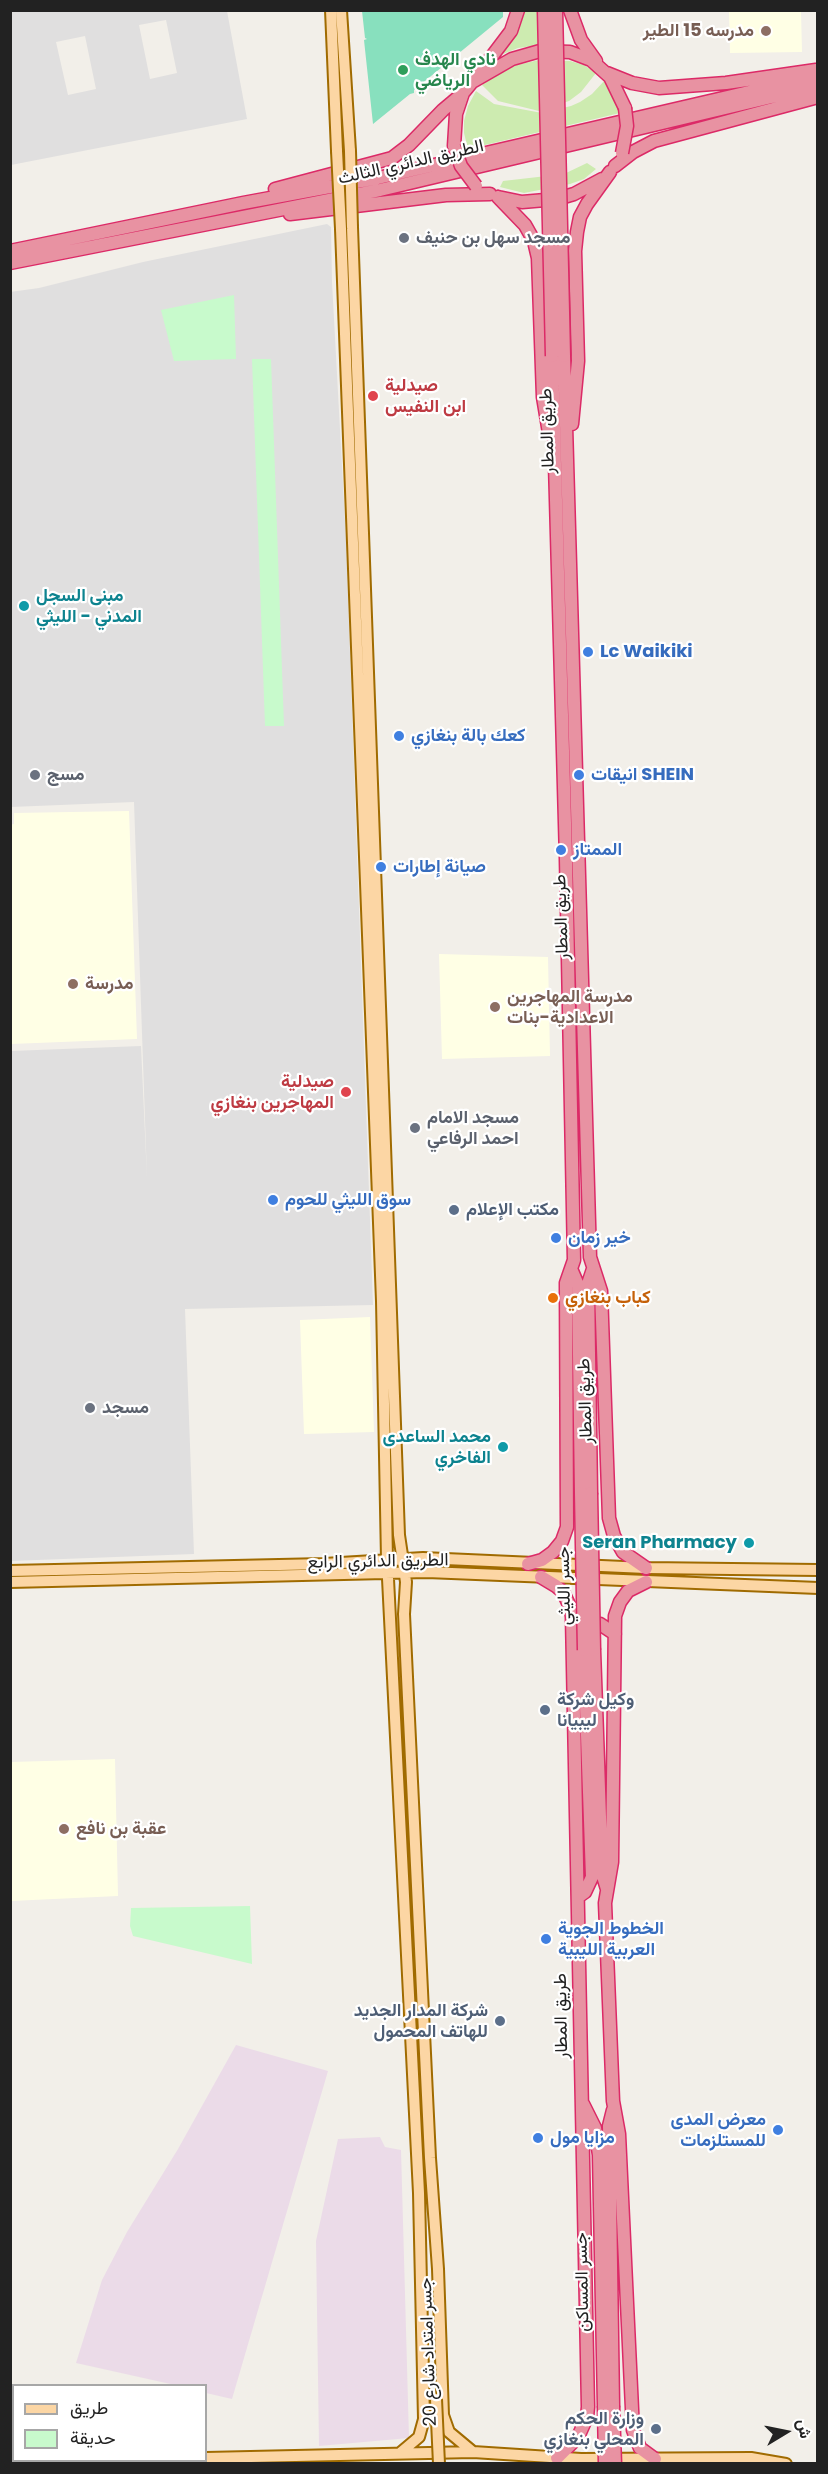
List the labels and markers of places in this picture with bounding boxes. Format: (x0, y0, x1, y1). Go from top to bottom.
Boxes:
place label: مدرسه 15 الطير (643, 20, 754, 42)
marker: مدرسه 15 الطير (759, 24, 773, 38)
place label: نادي الهدف الرياضي (415, 49, 496, 92)
marker: نادي الهدف الرياضي (396, 63, 410, 77)
place label: مسجد سهل بن حنيف (416, 227, 570, 249)
marker: مسجد سهل بن حنيف (397, 231, 411, 245)
place label: صيدلية ابن النفيس (385, 375, 466, 418)
marker: صيدلية ابن النفيس (366, 389, 380, 403)
place label: مبنى السجل المدني - الليثي (36, 585, 142, 628)
marker: مبنى السجل المدني - الليثي (17, 599, 31, 613)
place label: Lc Waikiki (600, 641, 693, 663)
marker: Lc Waikiki (581, 645, 595, 659)
place label: كعك بالة بنغازي (411, 725, 525, 747)
marker: كعك بالة بنغازي (392, 729, 406, 743)
place label: مسج (47, 764, 85, 786)
place label: انيقات SHEIN (591, 764, 694, 786)
marker: مسج (28, 768, 42, 782)
marker: انيقات SHEIN (572, 768, 586, 782)
place label: الممتاز (573, 839, 622, 861)
marker: الممتاز (554, 843, 568, 857)
place label: صيانة إطارات (393, 856, 486, 878)
marker: صيانة إطارات (374, 860, 388, 874)
place label: مدرسة (85, 973, 134, 995)
marker: مدرسة (66, 977, 80, 991)
place label: مدرسة المهاجرين الاعدادية-بنات (507, 986, 633, 1028)
marker: مدرسة المهاجرين الاعدادية-بنات (488, 1000, 502, 1014)
place label: صيدلية المهاجرين بنغازي (211, 1071, 334, 1114)
marker: صيدلية المهاجرين بنغازي (339, 1085, 353, 1099)
place label: مسجد الامام احمد الرفاعي (427, 1107, 519, 1150)
marker: مسجد الامام احمد الرفاعي (408, 1121, 422, 1135)
place label: سوق الليثي للحوم (285, 1189, 411, 1211)
marker: سوق الليثي للحوم (266, 1193, 280, 1207)
place label: مكتب الإعلام (466, 1199, 559, 1221)
marker: مكتب الإعلام (447, 1203, 461, 1217)
place label: خير زمان (568, 1227, 631, 1249)
marker: خير زمان (549, 1231, 563, 1245)
place label: كباب بنغازي (565, 1287, 651, 1309)
marker: كباب بنغازي (546, 1291, 560, 1305)
place label: مسجد (102, 1397, 149, 1419)
marker: مسجد (83, 1401, 97, 1415)
place label: محمد الساعدى الفاخري (383, 1426, 491, 1468)
marker: محمد الساعدى الفاخري (496, 1440, 510, 1454)
place label: Seran Pharmacy (582, 1532, 737, 1554)
marker: Seran Pharmacy (742, 1536, 756, 1550)
place label: وكيل شركة ليبيانا (557, 1689, 634, 1732)
marker: وكيل شركة ليبيانا (538, 1703, 552, 1717)
place label: عقبة بن نافع (76, 1818, 166, 1840)
marker: عقبة بن نافع (57, 1822, 71, 1836)
place label: الخطوط الجوية العربية الليبية (558, 1918, 664, 1960)
marker: الخطوط الجوية العربية الليبية (539, 1932, 553, 1946)
place label: شركة المدار الجديد للهاتف المحمول (354, 2000, 488, 2042)
marker: شركة المدار الجديد للهاتف المحمول (493, 2014, 507, 2028)
place label: معرض المدى للمستلزمات (670, 2109, 766, 2152)
marker: معرض المدى للمستلزمات (771, 2123, 785, 2137)
place label: مزايا مول (550, 2127, 615, 2149)
marker: مزايا مول (531, 2131, 545, 2145)
place label: وزارة الحكم المحلي بنغازي (544, 2408, 644, 2450)
marker: وزارة الحكم المحلي بنغازي (649, 2422, 663, 2436)

